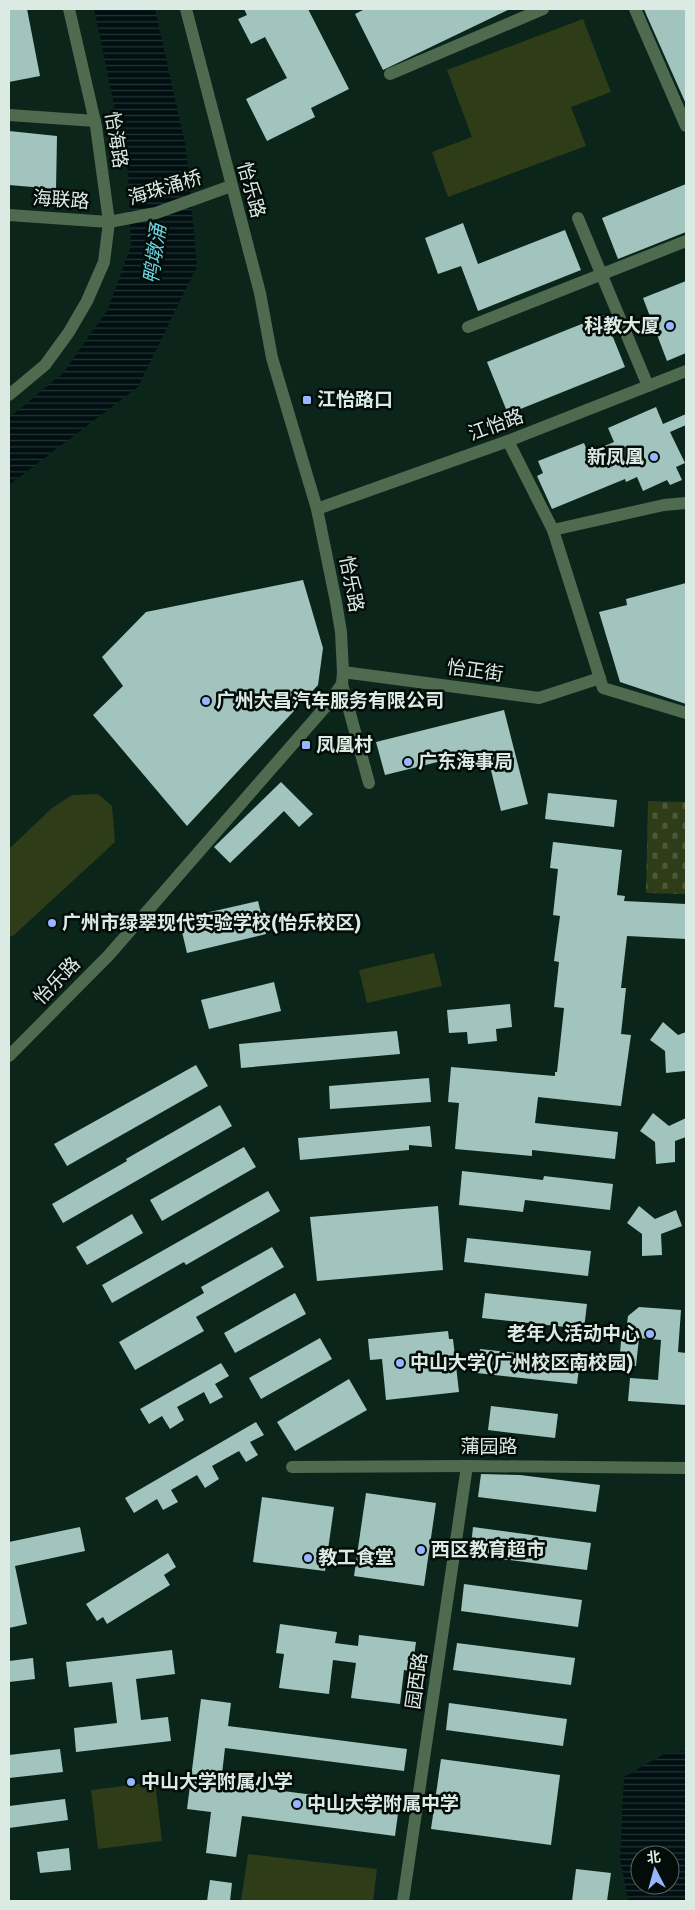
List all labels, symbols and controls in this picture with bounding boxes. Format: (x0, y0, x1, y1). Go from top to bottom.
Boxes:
street label: 怡海路 (100, 110, 132, 170)
street label: 怡乐路 (232, 159, 270, 221)
street label: 海珠涌桥 (125, 165, 205, 211)
street label: 海联路 (32, 186, 90, 214)
water label: 鸭墩涌 (138, 221, 172, 285)
place label: 科教大厦 (584, 314, 660, 338)
marker: 科教大厦 (664, 320, 676, 332)
place label: 江怡路口 (317, 388, 393, 412)
marker: 江怡路口 (301, 394, 313, 406)
street label: 江怡路 (465, 404, 527, 446)
place label: 新凤凰 (587, 445, 644, 469)
marker: 新凤凰 (648, 451, 660, 463)
street label: 怡乐路 (334, 554, 368, 614)
street label: 怡正街 (445, 655, 505, 687)
place label: 广州大昌汽车服务有限公司 (216, 689, 444, 713)
marker: 广州大昌汽车服务有限公司 (200, 695, 212, 707)
place label: 凤凰村 (316, 733, 373, 757)
marker: 凤凰村 (300, 739, 312, 751)
place label: 广东海事局 (418, 750, 513, 774)
marker: 广东海事局 (402, 756, 414, 768)
place label: 广州市绿翠现代实验学校(怡乐校区) (62, 911, 361, 935)
marker: 广州市绿翠现代实验学校(怡乐校区) (46, 917, 58, 929)
street label: 怡乐路 (29, 952, 85, 1010)
place label: 老年人活动中心 (507, 1322, 640, 1346)
marker: 老年人活动中心 (644, 1328, 656, 1340)
place label: 中山大学(广州校区南校园) (410, 1351, 633, 1375)
marker: 中山大学(广州校区南校园) (394, 1357, 406, 1369)
street label: 蒲园路 (460, 1435, 518, 1459)
place label: 西区教育超市 (431, 1538, 545, 1562)
marker: 西区教育超市 (415, 1544, 427, 1556)
place label: 教工食堂 (318, 1546, 394, 1570)
marker: 教工食堂 (302, 1552, 314, 1564)
street label: 园西路 (401, 1651, 433, 1711)
place label: 中山大学附属小学 (141, 1770, 293, 1794)
marker: 中山大学附属小学 (125, 1776, 137, 1788)
place label: 中山大学附属中学 (307, 1792, 459, 1816)
marker: 中山大学附属中学 (291, 1798, 303, 1810)
north arrow (630, 1845, 680, 1895)
text: 北 (646, 1848, 662, 1867)

